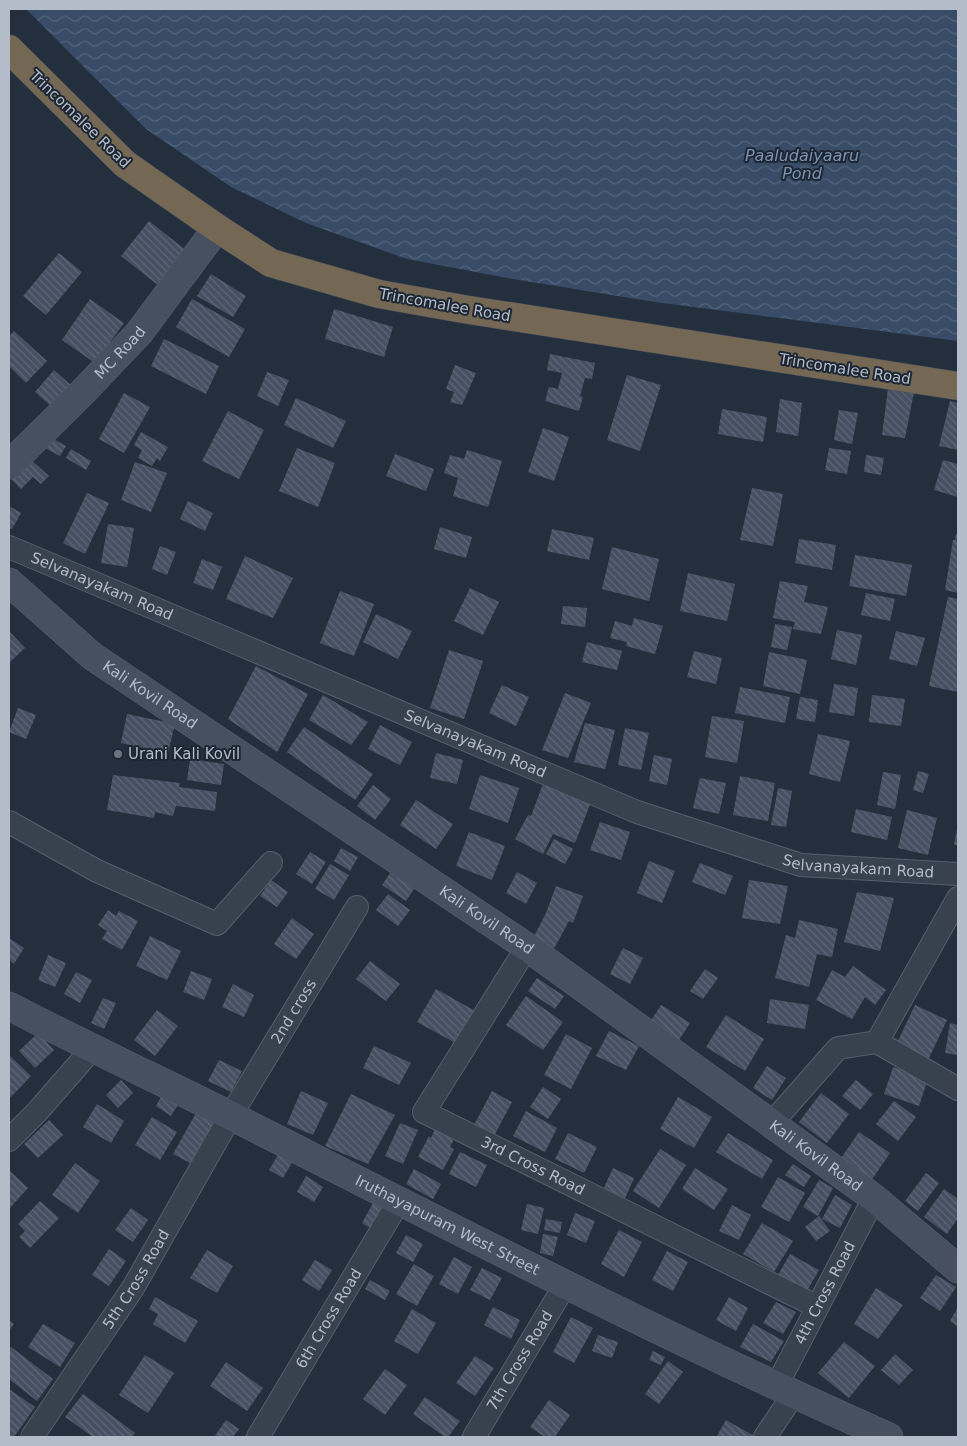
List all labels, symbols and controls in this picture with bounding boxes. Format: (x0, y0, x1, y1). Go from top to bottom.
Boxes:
street label: Trincomalee Road (25, 66, 134, 172)
water label: Paaludaiyaaru Pond (745, 146, 859, 183)
street label: Trincomalee Road (377, 284, 512, 325)
street label: MC Road (91, 323, 150, 383)
street label: Trincomalee Road (777, 350, 912, 388)
street label: Selvanayakam Road (28, 548, 176, 624)
street label: Kali Kovil Road (99, 657, 201, 733)
street label: Selvanayakam Road (401, 706, 549, 782)
place label: Urani Kali Kovil (128, 745, 240, 763)
marker: Urani Kali Kovil (112, 748, 124, 760)
street label: Selvanayakam Road (780, 851, 935, 882)
street label: Kali Kovil Road (436, 882, 537, 958)
street label: 2nd cross (267, 976, 320, 1047)
street label: Kali Kovil Road (766, 1116, 866, 1195)
street label: 3rd Cross Road (478, 1133, 588, 1199)
street label: Iruthayapuram West Street (352, 1171, 542, 1279)
street label: 5th Cross Road (99, 1226, 173, 1333)
street label: 4th Cross Road (791, 1238, 859, 1347)
street label: 6th Cross Road (292, 1265, 366, 1372)
street label: 7th Cross Road (483, 1307, 557, 1414)

